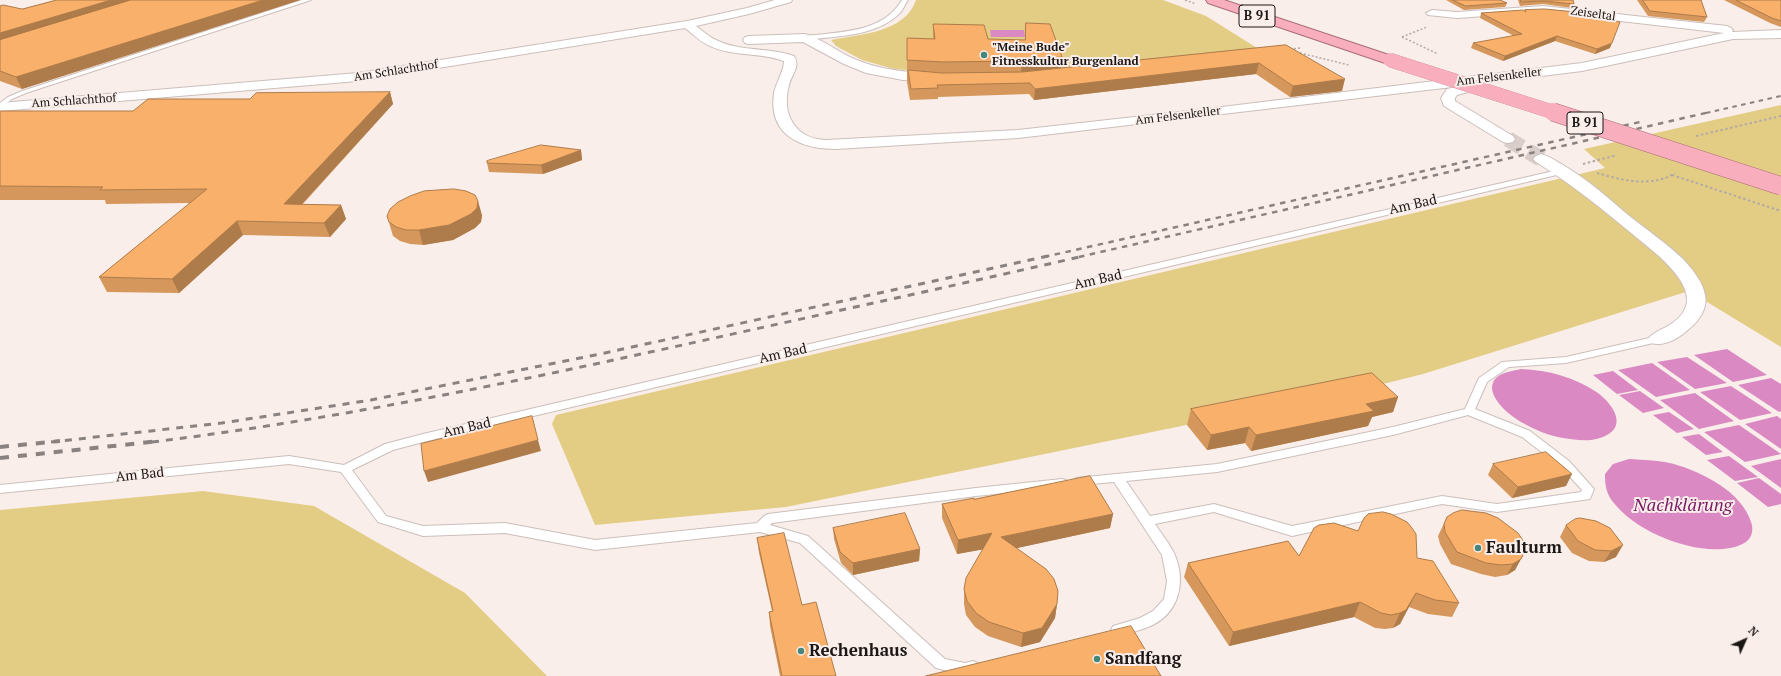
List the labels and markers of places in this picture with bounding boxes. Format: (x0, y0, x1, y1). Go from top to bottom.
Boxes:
place label: "Meine Bude" Fitnesskultur Burgenland (992, 41, 1139, 69)
marker: "Meine Bude" Fitnesskultur Burgenland (979, 50, 989, 60)
place label: Faulturm (1486, 538, 1562, 558)
marker: Faulturm (1473, 543, 1483, 553)
place label: Rechenhaus (809, 641, 907, 661)
marker: Rechenhaus (796, 646, 806, 656)
place label: Sandfang (1105, 649, 1181, 669)
marker: Sandfang (1092, 654, 1102, 664)

